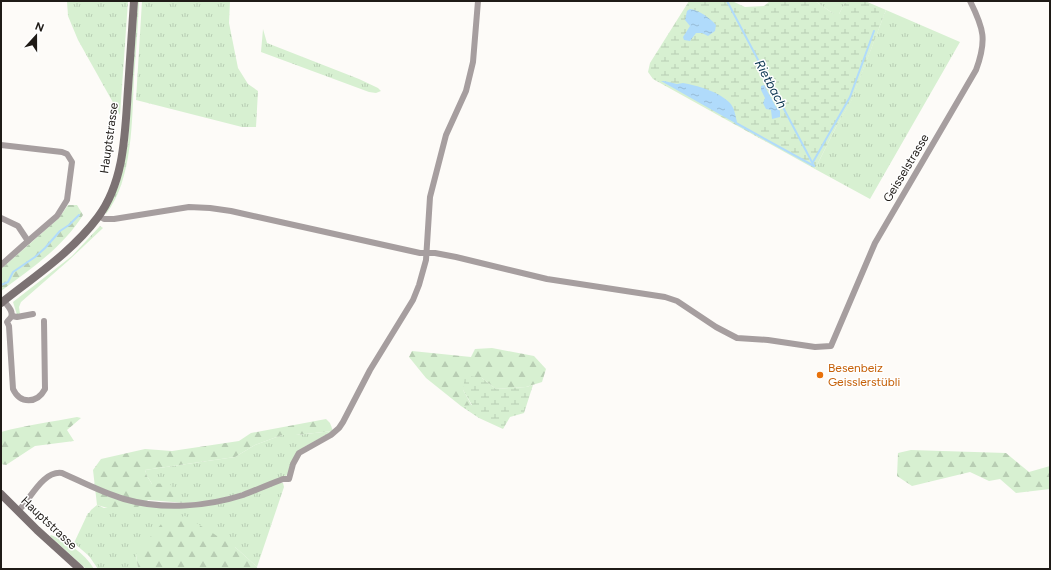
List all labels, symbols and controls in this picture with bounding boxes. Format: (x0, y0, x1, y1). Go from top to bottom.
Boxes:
north arrow (16, 16, 56, 56)
text: N (33, 20, 46, 35)
water label: Rietbach (752, 57, 790, 111)
street label: Hauptstrasse (97, 101, 121, 174)
street label: Geisselstrasse (880, 131, 932, 205)
place label: Besenbeiz Geisslerstübli (828, 361, 900, 389)
marker: Besenbeiz Geisslerstübli (815, 370, 825, 380)
street label: Hauptstrasse (18, 493, 80, 553)

